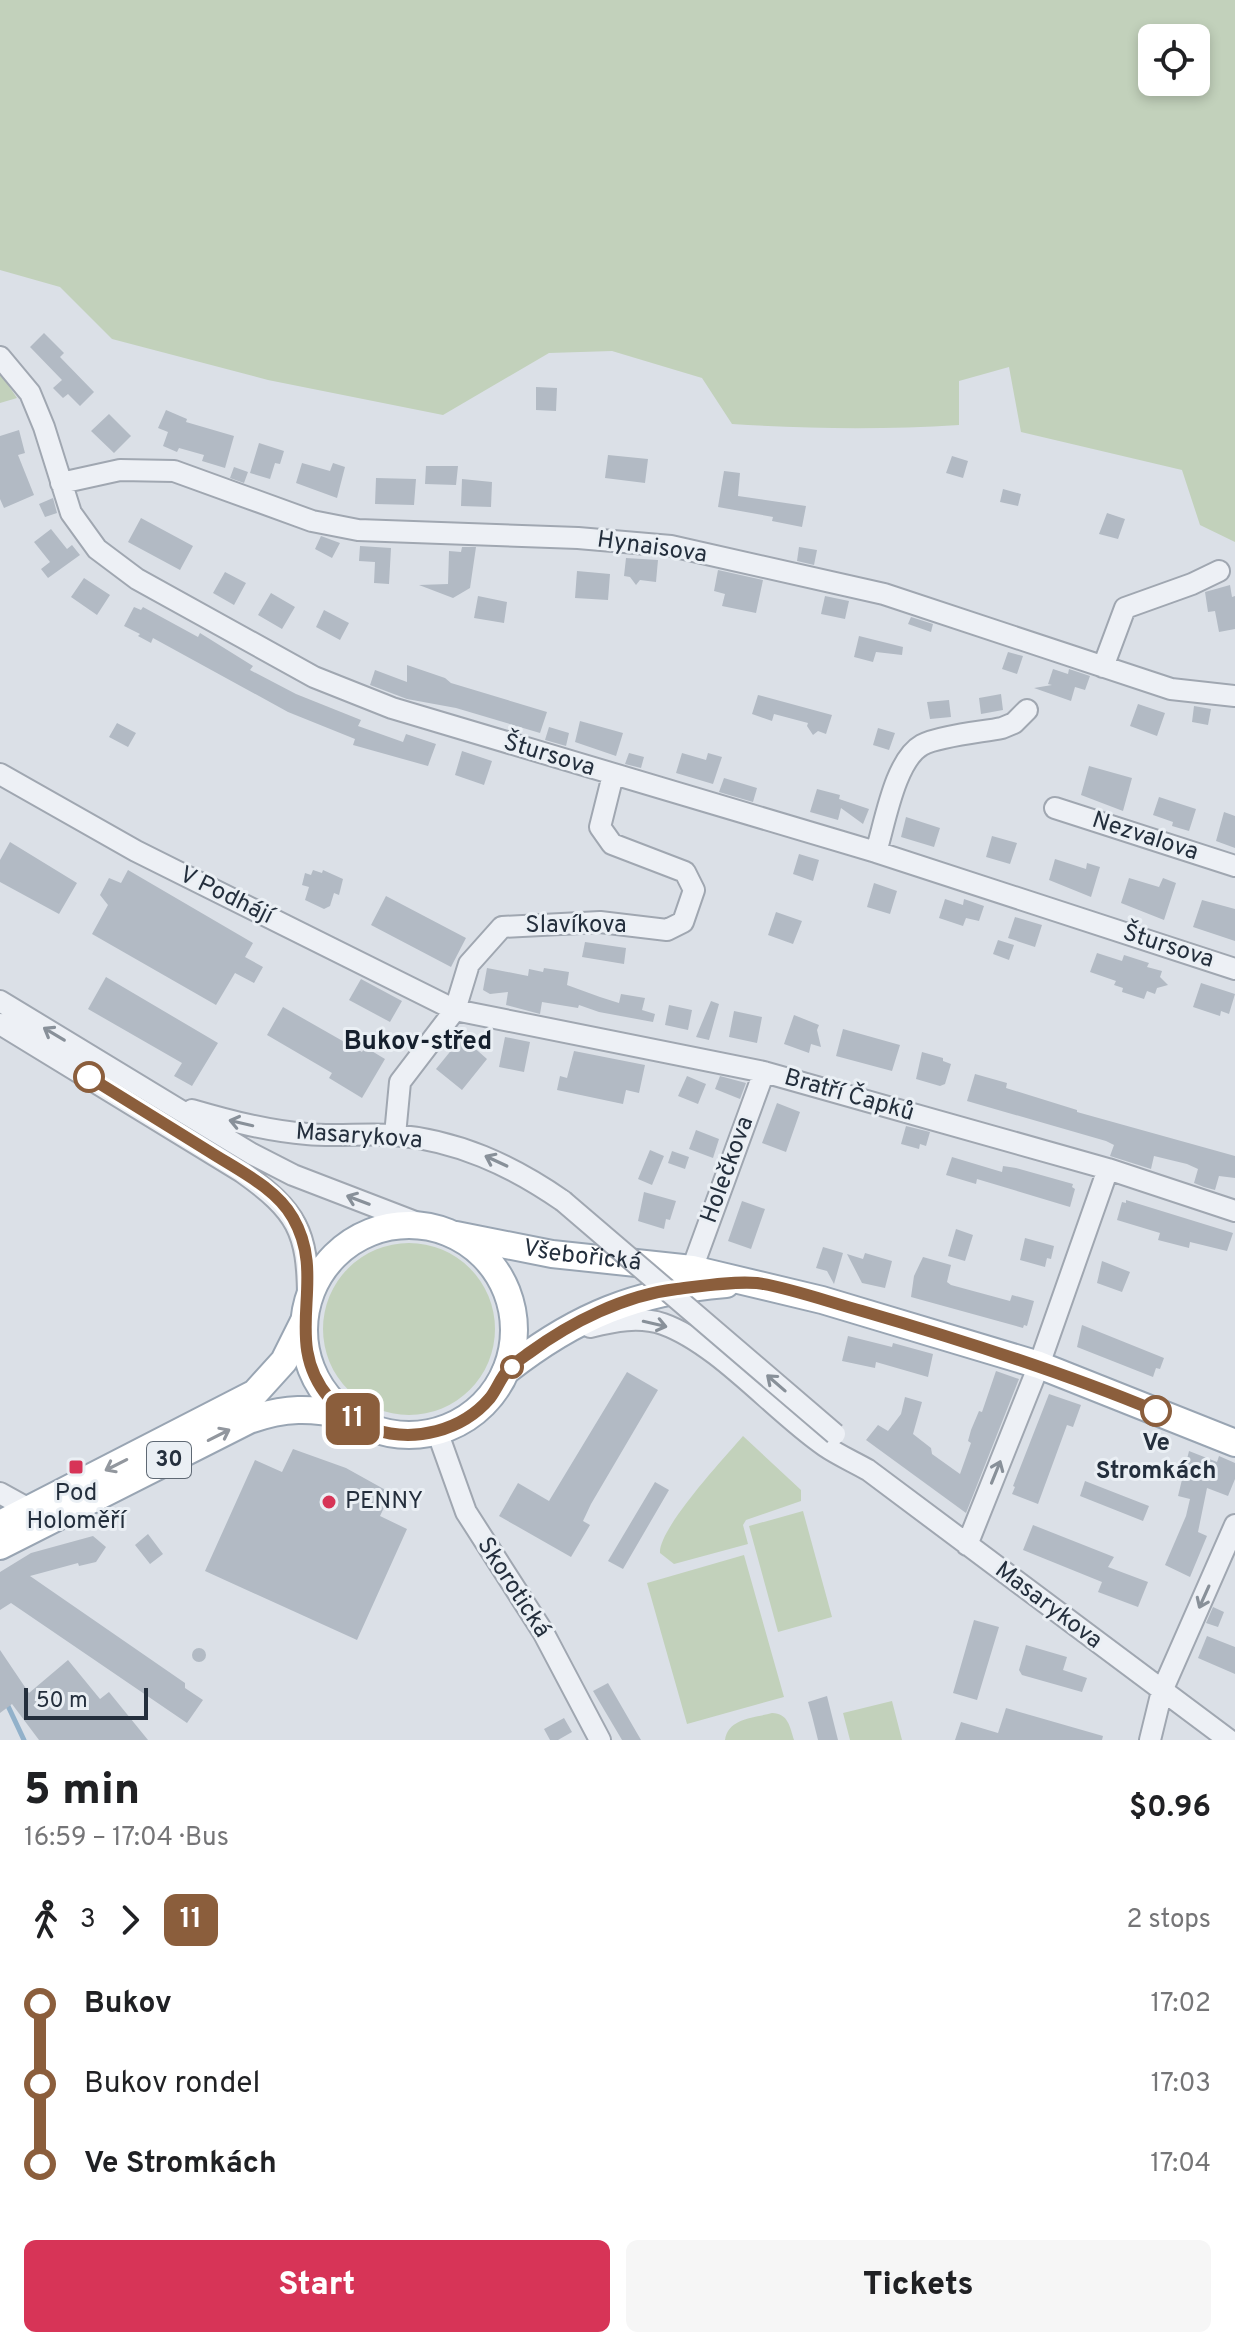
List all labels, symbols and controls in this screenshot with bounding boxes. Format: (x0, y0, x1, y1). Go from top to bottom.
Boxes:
map controls (1138, 24, 1210, 96)
button: locate (1138, 24, 1210, 96)
street label: Hynaisova (595, 525, 709, 571)
street label: Štursova (500, 726, 599, 784)
street label: Nezvalova (1088, 806, 1202, 868)
street label: V Podhájí (174, 860, 280, 932)
street label: Slavíkova (525, 911, 627, 941)
street label: Štursova (1119, 916, 1218, 976)
one-way arrow (43, 1026, 66, 1042)
district label: Bukov-střed (344, 1026, 492, 1059)
street label: Bratří Čapků (781, 1061, 918, 1129)
unlabelled marker (74, 1062, 104, 1092)
street label: Holečkova (695, 1112, 761, 1228)
one-way arrow (228, 1115, 254, 1130)
street label: Masarykova (295, 1118, 423, 1156)
one-way arrow (484, 1153, 508, 1168)
one-way arrow (346, 1192, 371, 1206)
street label: Všebořická (520, 1234, 643, 1278)
one-way arrow (641, 1317, 667, 1332)
unlabelled marker (501, 1356, 523, 1378)
one-way arrow (767, 1374, 787, 1392)
line badge: 11 (317, 1393, 389, 1445)
marker: Ve Stromkách (1141, 1396, 1171, 1426)
text: 11 (342, 1401, 364, 1437)
one-way arrow (207, 1427, 231, 1442)
place label: Ve Stromkách (1096, 1429, 1216, 1487)
road number: 30 (147, 1442, 191, 1478)
marker: Pod Holoměří (67, 1458, 85, 1476)
one-way arrow (104, 1458, 128, 1474)
one-way arrow (990, 1460, 1004, 1485)
place label: Pod Holoměří (27, 1479, 127, 1537)
place label: PENNY (345, 1487, 423, 1517)
marker: PENNY (320, 1493, 338, 1511)
street label: Skorotická (469, 1532, 557, 1644)
street label: Masarykova (988, 1556, 1108, 1656)
one-way arrow (1195, 1584, 1210, 1608)
scale bar (24, 1684, 148, 1720)
text: 50 m (36, 1688, 88, 1715)
text: 5 min (24, 1764, 140, 1820)
text: $0.96 (1129, 1790, 1211, 1827)
text: 16:59 – 17:04 · Bus (24, 1822, 229, 1855)
icon: walk (24, 1898, 68, 1942)
icon: forward (108, 1898, 152, 1942)
text: 11 (180, 1902, 202, 1938)
text: 3 (80, 1904, 96, 1937)
text: 2 stops (1126, 1904, 1211, 1937)
text: Bukov (84, 1986, 172, 2023)
text: 17:02 (1150, 1988, 1211, 2021)
text: Bukov rondel (84, 2066, 260, 2103)
text: 17:03 (1151, 2068, 1211, 2101)
text: Ve Stromkách (84, 2146, 277, 2183)
text: 17:04 (1150, 2148, 1211, 2181)
button: Start (24, 2240, 610, 2332)
button: Tickets (626, 2240, 1211, 2332)

